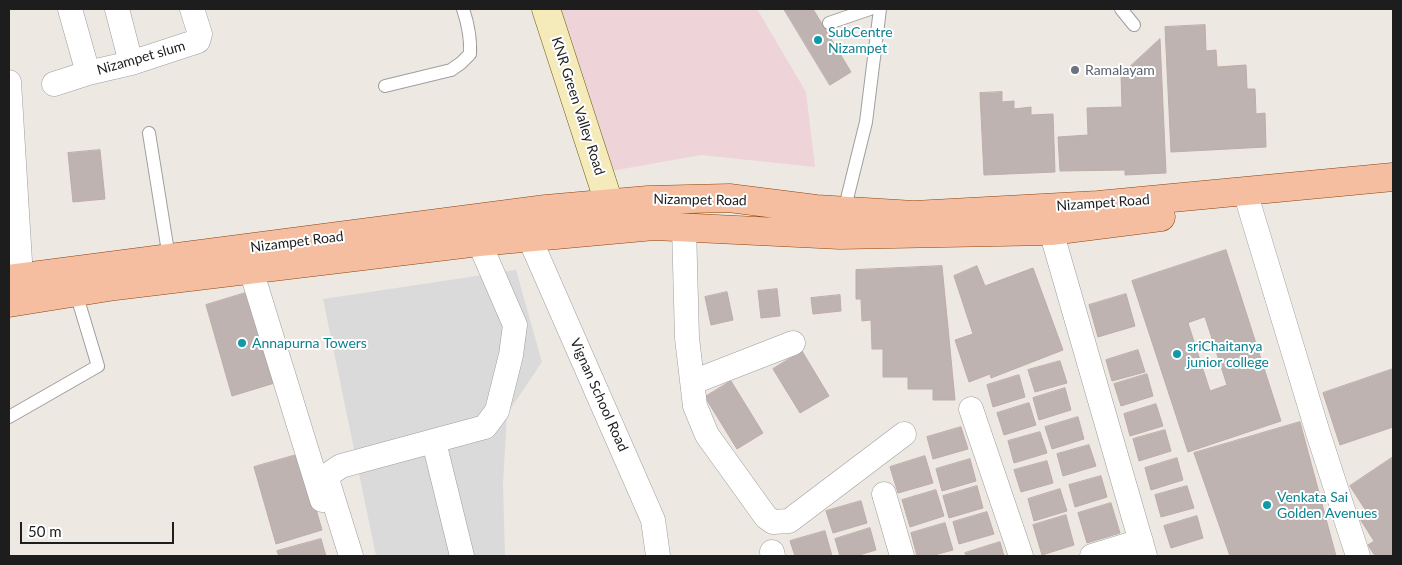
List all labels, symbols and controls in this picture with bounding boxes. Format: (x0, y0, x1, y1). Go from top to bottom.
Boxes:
place label: SubCentre Nizampet (828, 24, 893, 56)
marker: SubCentre Nizampet (812, 34, 824, 46)
street label: KNR Green Valley Road (548, 35, 608, 177)
street label: Nizampet slum (95, 37, 187, 79)
place label: Ramalayam (1085, 62, 1155, 78)
marker: Ramalayam (1069, 64, 1081, 76)
street label: Nizampet Road (653, 191, 747, 209)
street label: Nizampet Road (1056, 191, 1150, 215)
street label: Nizampet Road (250, 228, 344, 256)
place label: Annapurna Towers (252, 335, 367, 351)
street label: Vignan School Road (566, 336, 632, 454)
marker: Annapurna Towers (236, 337, 248, 349)
place label: sriChaitanya junior college (1187, 338, 1269, 371)
marker: sriChaitanya junior college (1171, 348, 1183, 360)
place label: Venkata Sai Golden Avenues (1277, 489, 1377, 522)
marker: Venkata Sai Golden Avenues (1261, 499, 1273, 511)
scale bar (22, 512, 176, 544)
text: 50 m (28, 522, 62, 540)

